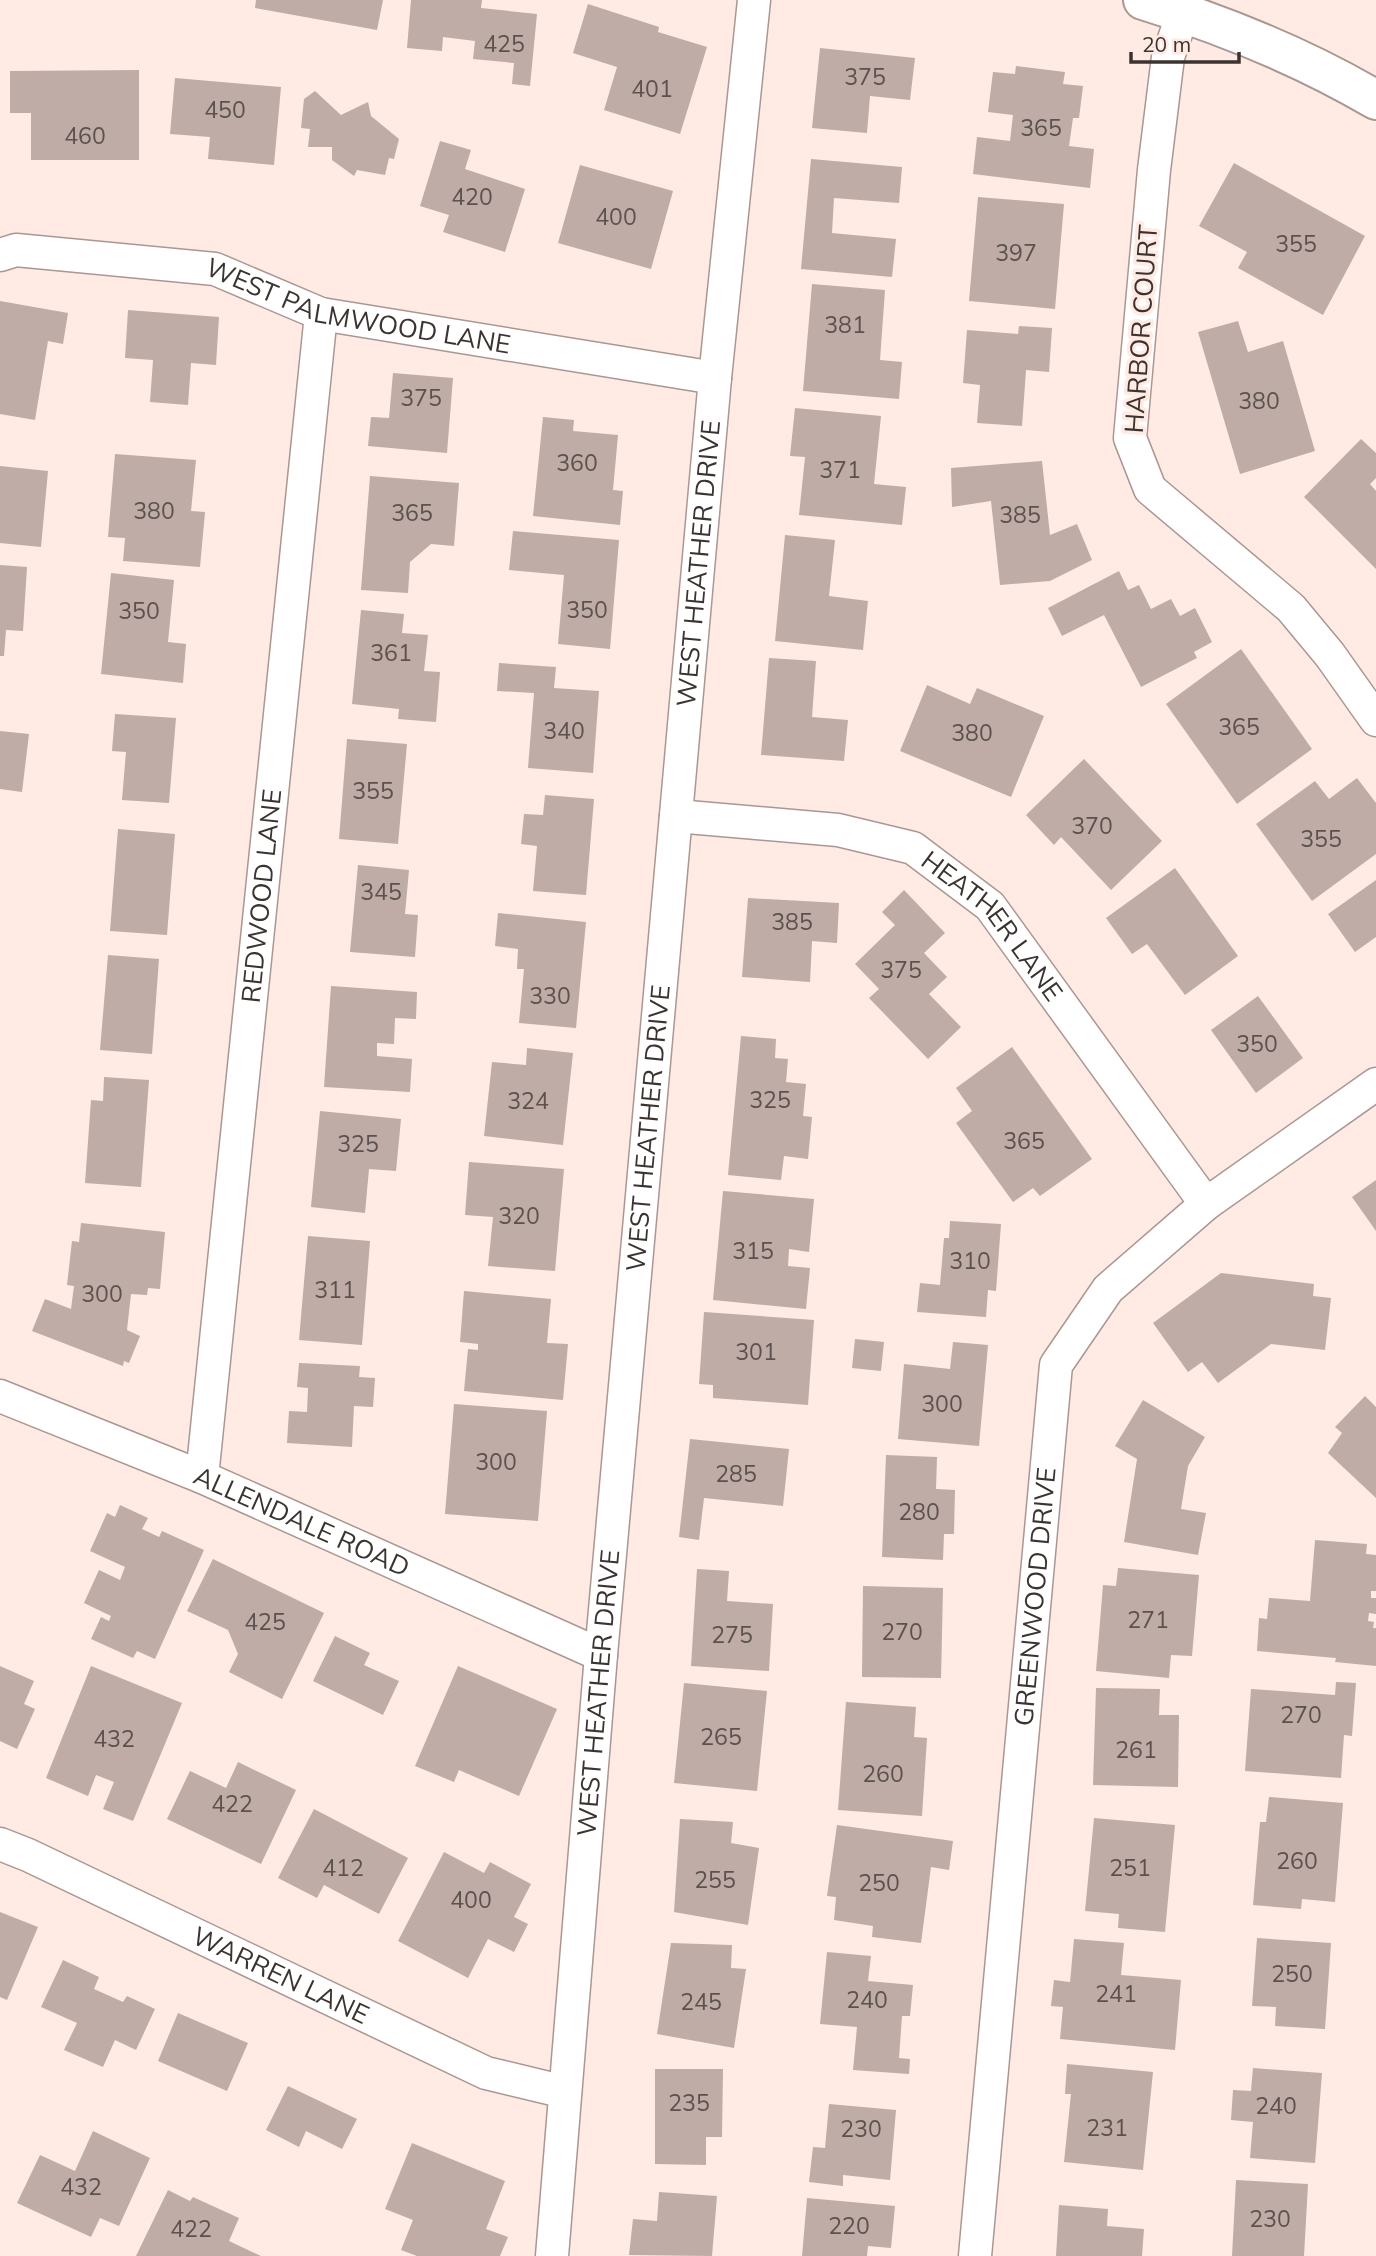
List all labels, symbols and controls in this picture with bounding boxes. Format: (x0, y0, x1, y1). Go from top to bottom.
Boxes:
scale bar (1131, 21, 1240, 65)
house number: 425 (483, 29, 525, 58)
text: 20 m (1142, 31, 1191, 57)
house number: 375 (844, 62, 886, 91)
house number: 401 (631, 74, 673, 103)
house number: 450 (204, 95, 246, 124)
house number: 365 (1020, 113, 1062, 142)
house number: 460 (64, 121, 106, 150)
house number: 420 (451, 182, 493, 211)
house number: 400 (595, 202, 637, 231)
street label: HARBOR COURT (1117, 223, 1164, 434)
house number: 355 (1275, 229, 1317, 258)
house number: 397 (995, 238, 1037, 267)
street label: WEST PALMWOOD LANE (201, 250, 513, 361)
house number: 381 (824, 310, 866, 339)
house number: 375 (400, 383, 442, 412)
house number: 380 (1238, 386, 1280, 415)
street label: WEST HEATHER DRIVE (669, 419, 727, 708)
house number: 360 (556, 448, 598, 477)
house number: 371 (819, 455, 861, 484)
house number: 380 (133, 496, 175, 525)
house number: 365 (391, 498, 433, 527)
house number: 385 (999, 500, 1041, 529)
house number: 350 (566, 595, 608, 624)
house number: 350 (118, 596, 160, 625)
house number: 361 (370, 638, 412, 667)
house number: 365 (1218, 712, 1260, 741)
house number: 340 (543, 716, 585, 745)
house number: 380 (951, 718, 993, 747)
house number: 355 (352, 776, 394, 805)
street label: REDWOOD LANE (234, 788, 288, 1004)
house number: 370 (1071, 811, 1113, 840)
house number: 355 (1300, 824, 1342, 853)
street label: HEATHER LANE (915, 843, 1070, 1007)
house number: 345 (360, 877, 402, 906)
house number: 385 (771, 907, 813, 936)
house number: 375 (880, 955, 922, 984)
house number: 330 (529, 981, 571, 1010)
street label: WEST HEATHER DRIVE (618, 983, 677, 1273)
house number: 350 (1236, 1029, 1278, 1058)
house number: 325 (749, 1085, 791, 1114)
house number: 324 (507, 1086, 549, 1115)
house number: 365 (1003, 1126, 1045, 1155)
house number: 325 (337, 1129, 379, 1158)
house number: 320 (498, 1201, 540, 1230)
house number: 315 (732, 1236, 774, 1265)
house number: 310 (949, 1246, 991, 1275)
house number: 311 (314, 1275, 356, 1304)
house number: 300 (81, 1279, 123, 1308)
house number: 301 (735, 1337, 777, 1366)
house number: 300 (921, 1389, 963, 1418)
house number: 300 (475, 1447, 517, 1476)
street label: ALLENDALE ROAD (189, 1459, 415, 1584)
house number: 285 (715, 1459, 757, 1488)
street label: GREENWOOD DRIVE (1006, 1466, 1063, 1727)
house number: 280 (898, 1497, 940, 1526)
street label: WEST HEATHER DRIVE (569, 1548, 626, 1838)
house number: 271 (1127, 1605, 1169, 1634)
house number: 425 (244, 1607, 286, 1636)
house number: 270 (881, 1617, 923, 1646)
house number: 275 (711, 1620, 753, 1649)
house number: 270 (1280, 1700, 1322, 1729)
house number: 265 (700, 1722, 742, 1751)
house number: 432 (93, 1724, 135, 1753)
house number: 261 (1115, 1735, 1157, 1764)
house number: 260 (862, 1759, 904, 1788)
house number: 422 (211, 1789, 253, 1818)
house number: 260 (1276, 1846, 1318, 1875)
house number: 412 (322, 1853, 364, 1882)
house number: 251 (1109, 1853, 1151, 1882)
house number: 255 (694, 1865, 736, 1894)
house number: 250 (858, 1868, 900, 1897)
house number: 400 (450, 1885, 492, 1914)
street label: WARREN LANE (187, 1919, 375, 2031)
house number: 250 (1271, 1959, 1313, 1988)
house number: 241 (1095, 1979, 1137, 2008)
house number: 240 (846, 1985, 888, 2014)
house number: 245 (680, 1987, 722, 2016)
house number: 235 (668, 2088, 710, 2117)
house number: 240 (1255, 2091, 1297, 2120)
house number: 231 (1086, 2113, 1128, 2142)
house number: 230 (840, 2114, 882, 2143)
house number: 432 (60, 2172, 102, 2201)
house number: 230 (1249, 2204, 1291, 2233)
house number: 220 (828, 2211, 870, 2240)
house number: 422 (170, 2214, 212, 2243)

